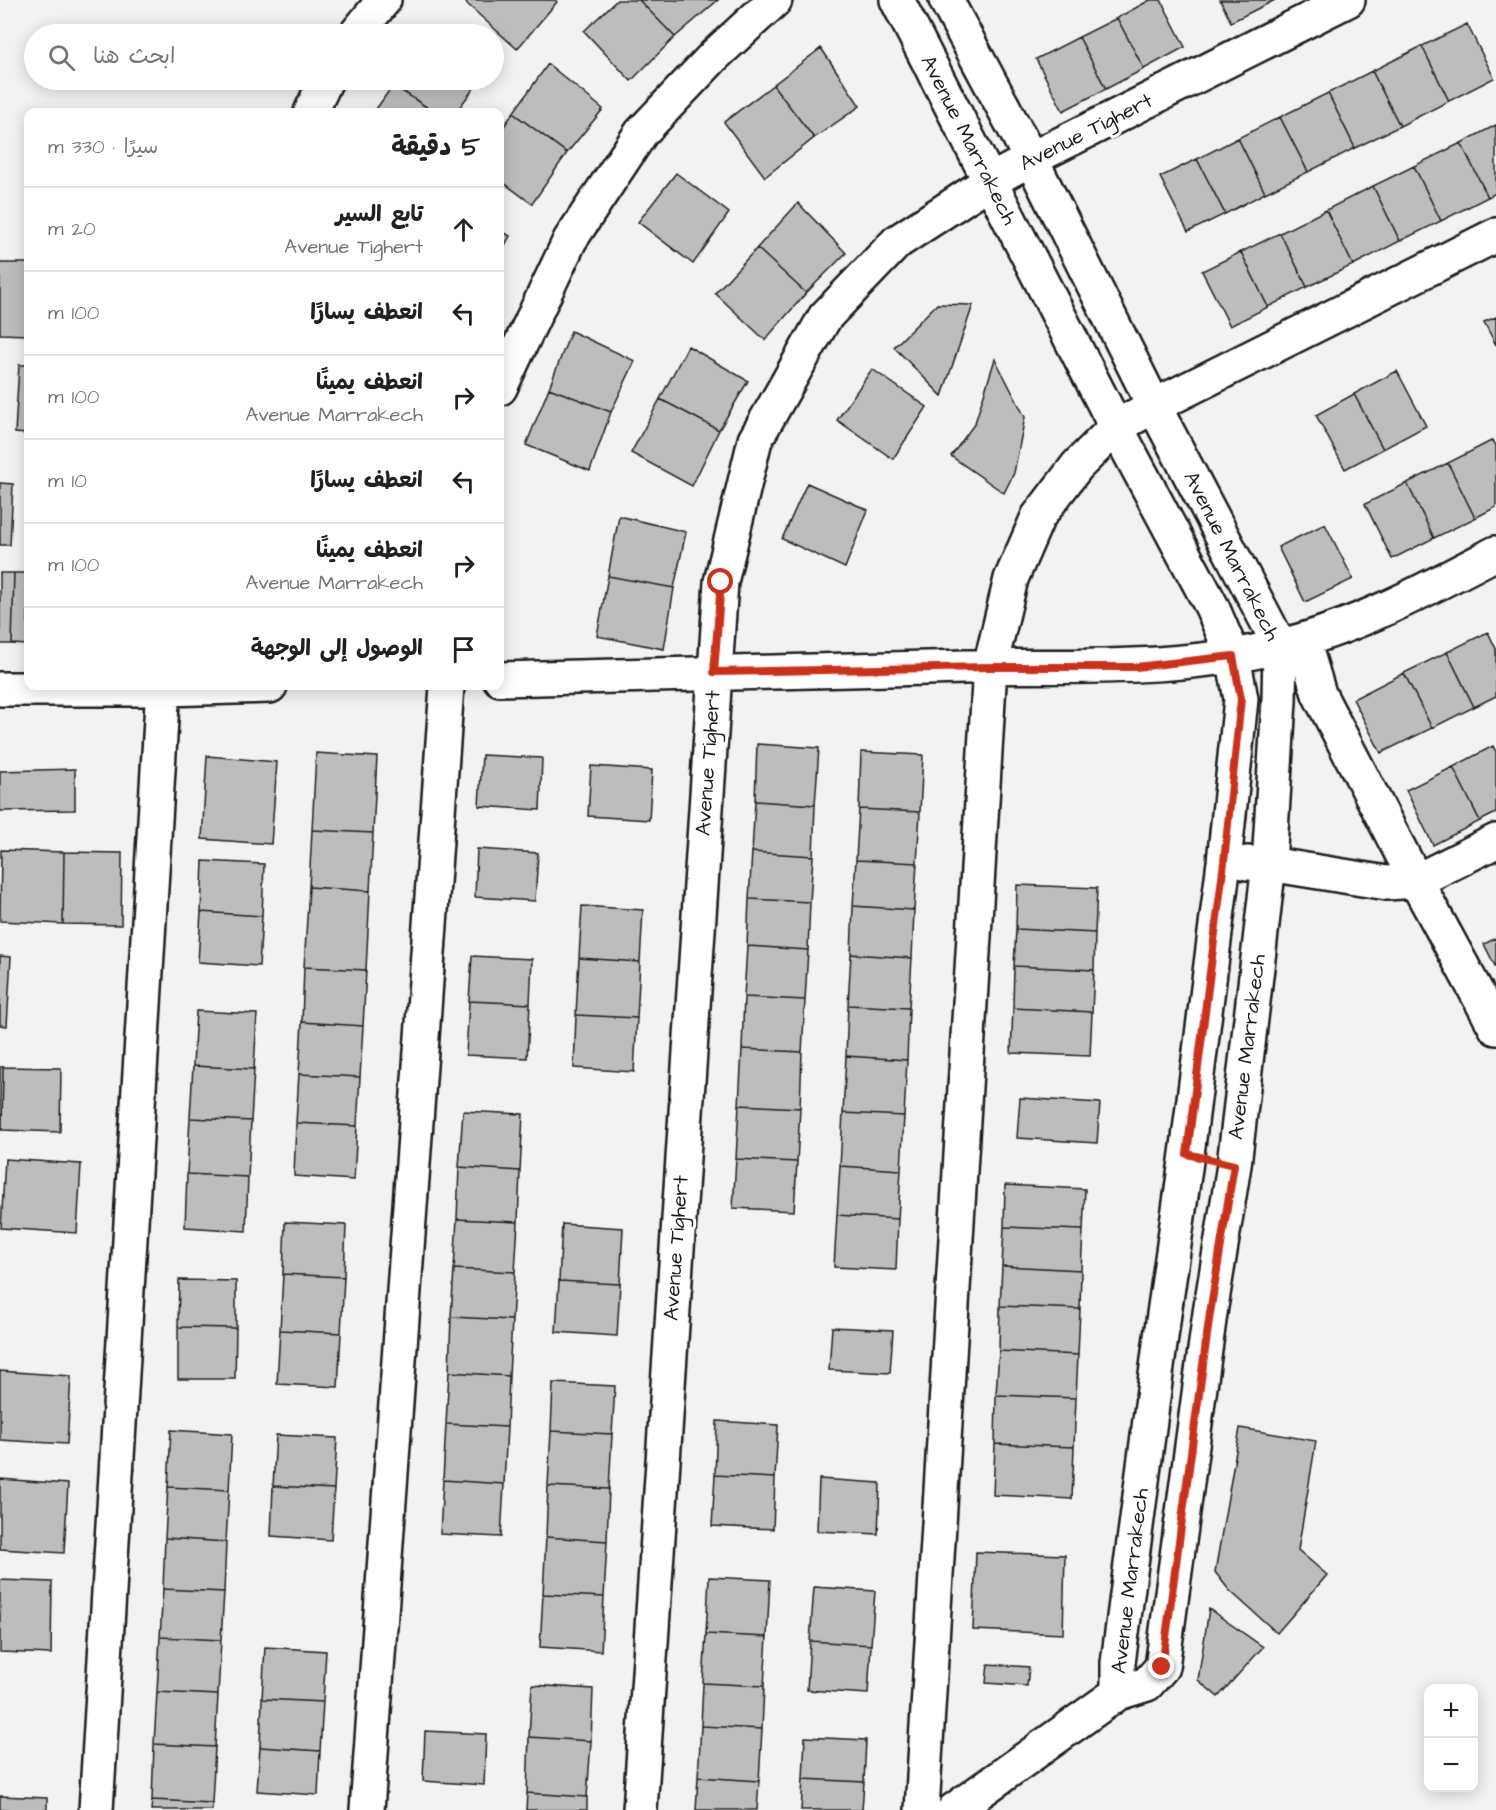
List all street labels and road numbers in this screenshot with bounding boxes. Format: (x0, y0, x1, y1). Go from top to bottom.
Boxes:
street label: Avenue Marrakech (914, 50, 1025, 230)
street label: Avenue Tighert (1015, 86, 1159, 180)
street label: Avenue Marrakech (1177, 466, 1288, 646)
street label: Avenue Tighert (688, 689, 730, 837)
street label: Avenue Marrakech (1221, 952, 1273, 1141)
street label: Avenue Tighert (656, 1174, 698, 1322)
street label: Avenue Marrakech (1104, 1486, 1156, 1675)

